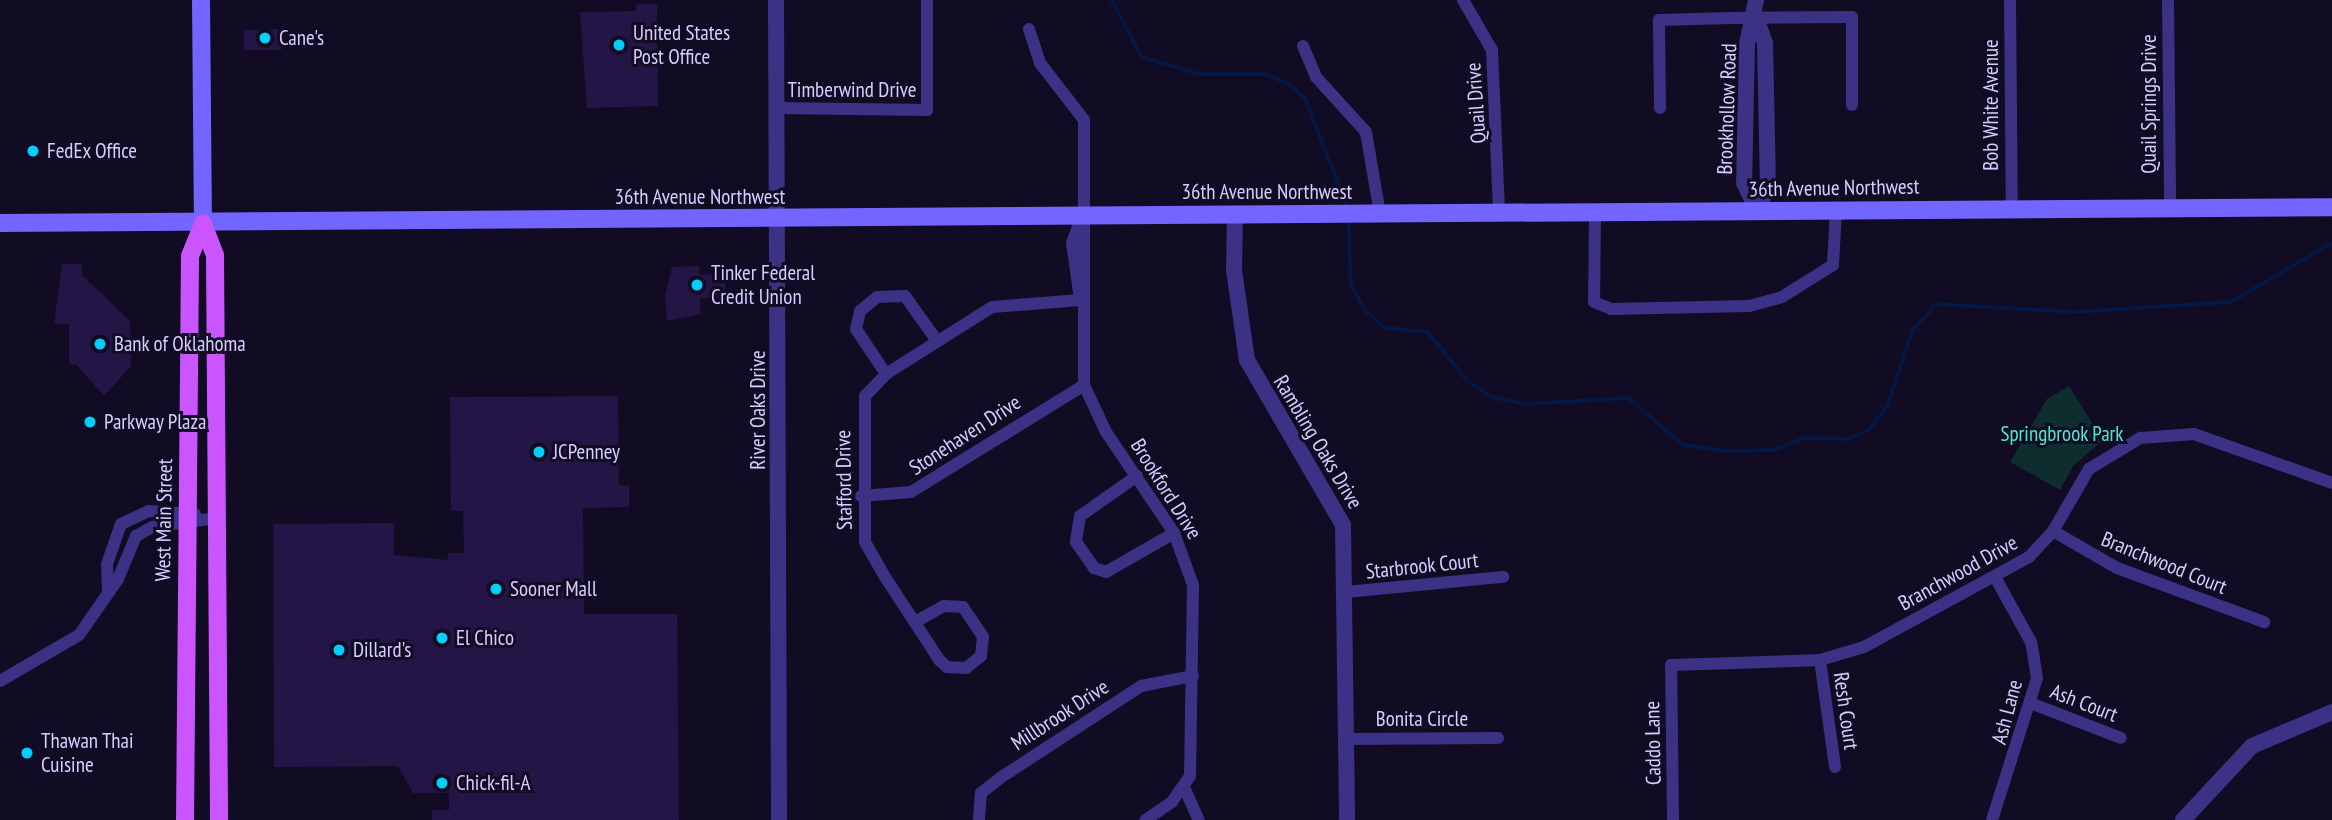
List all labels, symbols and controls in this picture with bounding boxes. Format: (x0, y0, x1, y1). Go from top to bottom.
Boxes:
place label: United States Post Office (633, 20, 730, 70)
place label: Cane's (279, 25, 324, 51)
marker: Cane's (257, 30, 273, 46)
street label: Quail Springs Drive (2136, 34, 2162, 174)
marker: United States Post Office (611, 37, 627, 53)
street label: Bob White Avenue (1978, 39, 2004, 171)
street label: Brookhollow Road (1712, 43, 1742, 175)
street label: Quail Drive (1461, 62, 1491, 144)
street label: Timberwind Drive (787, 77, 917, 103)
place label: FedEx Office (47, 138, 137, 164)
marker: FedEx Office (25, 143, 41, 159)
street label: 36th Avenue Northwest (1748, 174, 1920, 202)
street label: 36th Avenue Northwest (1181, 179, 1353, 205)
street label: 36th Avenue Northwest (614, 184, 786, 210)
place label: Tinker Federal Credit Union (711, 260, 815, 310)
marker: Tinker Federal Credit Union (689, 277, 705, 293)
place label: Bank of Oklahoma (114, 331, 246, 357)
marker: Bank of Oklahoma (92, 336, 108, 352)
street label: River Oaks Drive (745, 350, 771, 470)
street label: Rambling Oaks Drive (1268, 371, 1368, 513)
street label: Stonehaven Drive (905, 390, 1025, 480)
place label: Parkway Plaza (104, 409, 207, 435)
marker: Parkway Plaza (82, 414, 98, 430)
park label: Springbrook Park (2000, 421, 2124, 447)
street label: Stafford Drive (831, 430, 857, 530)
street label: Brookford Drive (1125, 434, 1207, 544)
place label: JCPenney (553, 439, 620, 465)
marker: JCPenney (531, 444, 547, 460)
street label: West Main Street (150, 458, 178, 582)
street label: Branchwood Court (2098, 526, 2230, 600)
street label: Branchwood Drive (1894, 530, 2022, 616)
street label: Starbrook Court (1364, 548, 1480, 584)
place label: Sooner Mall (510, 576, 597, 602)
marker: Sooner Mall (488, 581, 504, 597)
place label: El Chico (456, 625, 514, 651)
marker: El Chico (434, 630, 450, 646)
place label: Dillard's (353, 637, 411, 663)
marker: Dillard's (331, 642, 347, 658)
street label: Resh Court (1828, 671, 1864, 751)
street label: Millbrook Drive (1006, 674, 1114, 756)
street label: Ash Lane (1986, 677, 2028, 747)
street label: Ash Court (2047, 679, 2121, 727)
street label: Caddo Lane (1640, 701, 1666, 785)
street label: Bonita Circle (1376, 706, 1468, 732)
place label: Thawan Thai Cuisine (41, 728, 134, 778)
marker: Thawan Thai Cuisine (19, 745, 35, 761)
place label: Chick-fil-A (456, 770, 530, 796)
marker: Chick-fil-A (434, 775, 450, 791)

